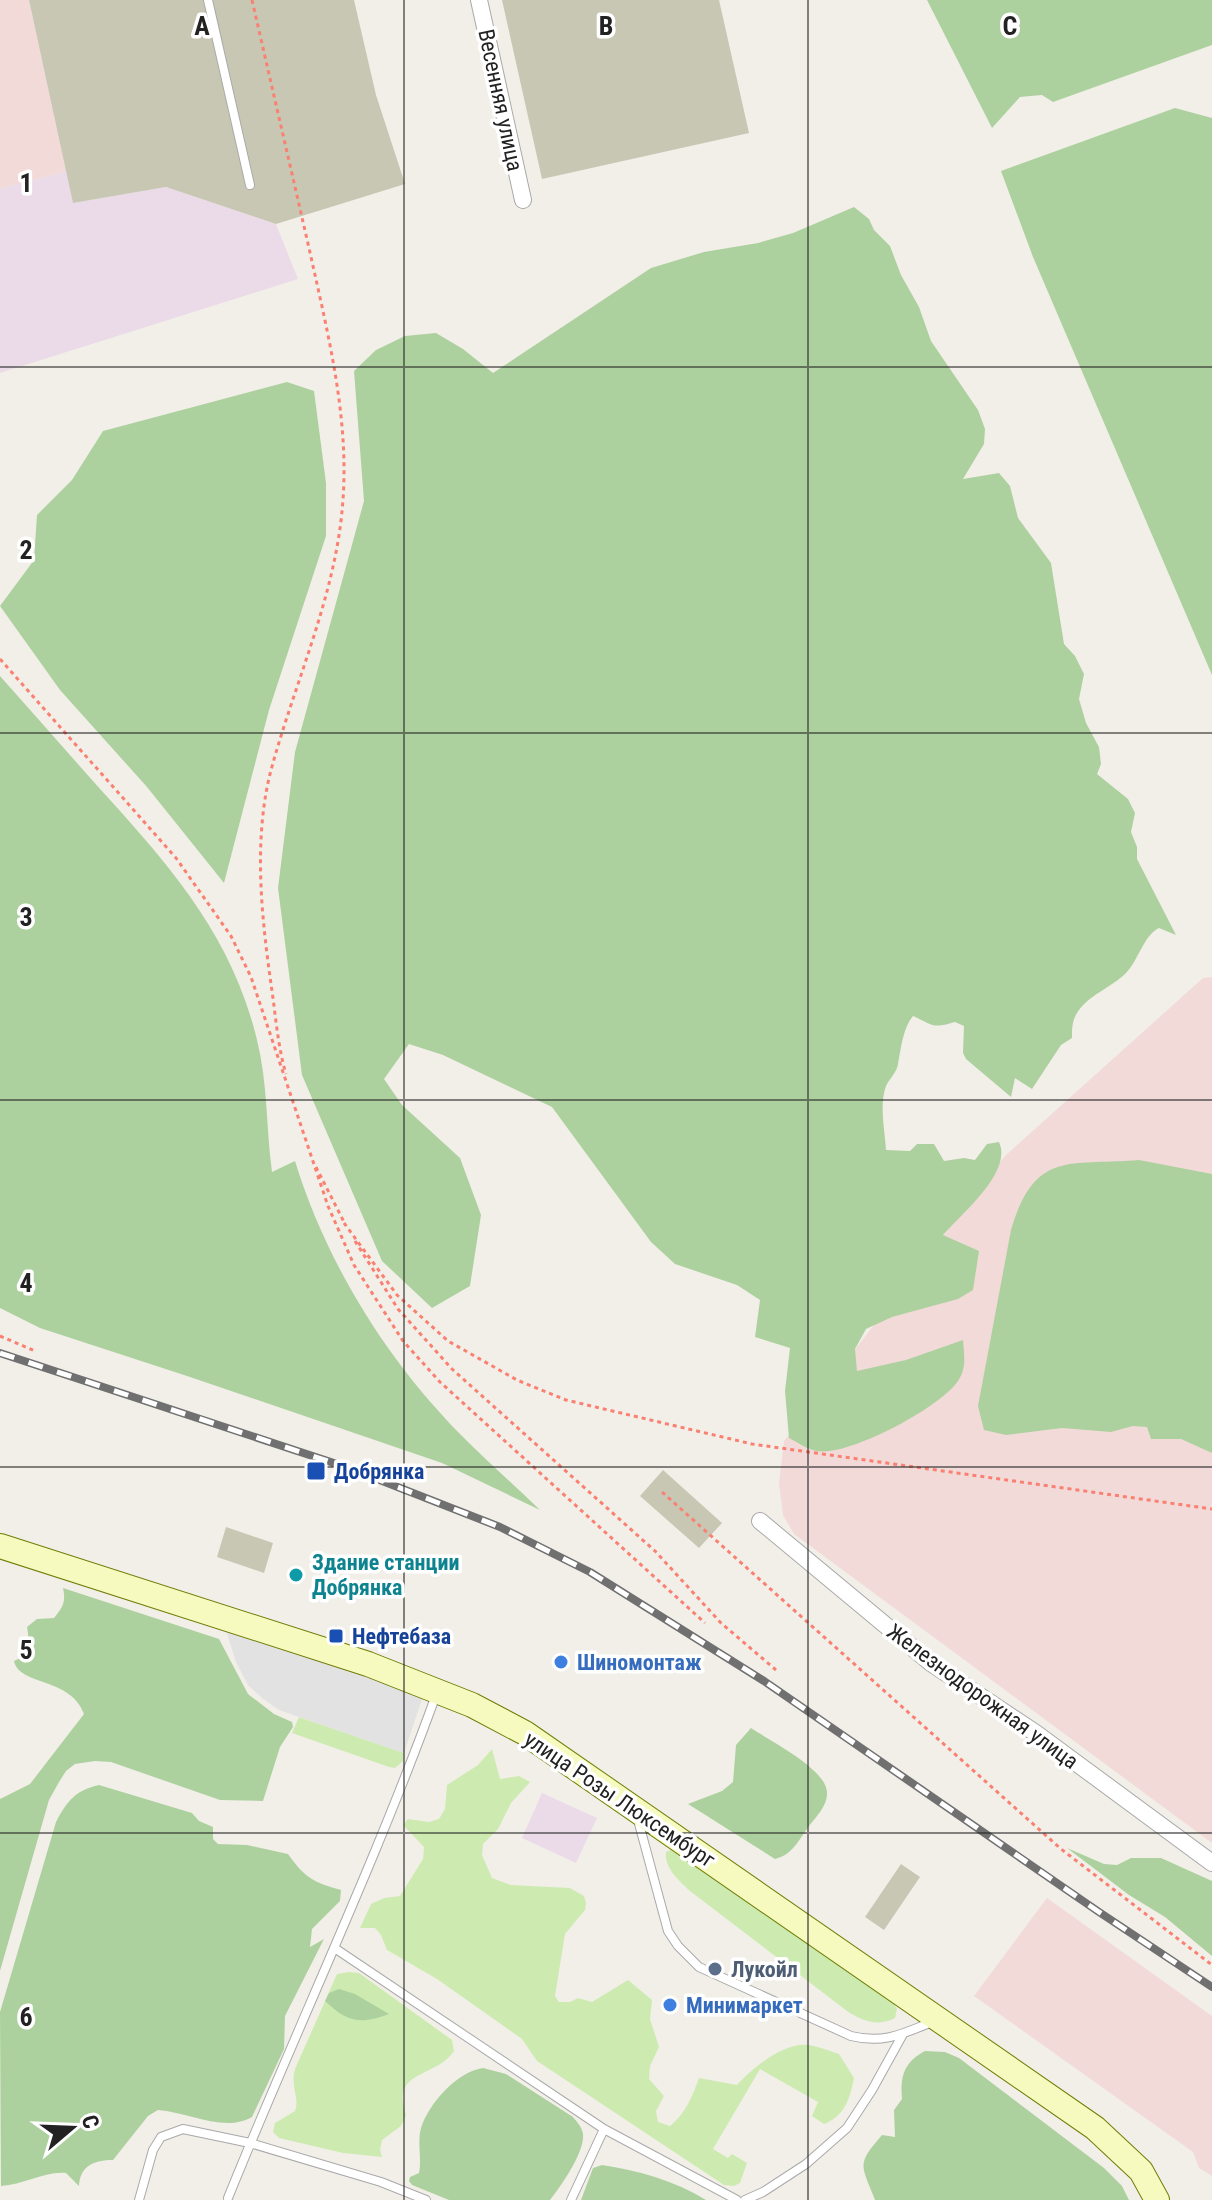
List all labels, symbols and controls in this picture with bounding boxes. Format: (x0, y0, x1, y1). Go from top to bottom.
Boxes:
text: A (194, 11, 210, 41)
text: B (599, 11, 613, 41)
text: C (1003, 11, 1018, 41)
street label: Весенняя улица (473, 27, 528, 173)
text: 1 (19, 168, 33, 198)
text: 2 (19, 535, 33, 565)
text: 3 (19, 902, 33, 932)
text: 4 (19, 1268, 33, 1298)
place label: Добрянка (334, 1459, 424, 1484)
marker: Добрянка (305, 1460, 327, 1482)
place label: Здание станции Добрянка (312, 1550, 459, 1600)
marker: Здание станции Добрянка (287, 1566, 305, 1584)
street label: Железнодорожная улица (882, 1619, 1083, 1774)
place label: Нефтебаза (352, 1624, 451, 1649)
marker: Нефтебаза (327, 1627, 345, 1645)
text: 5 (19, 1635, 33, 1665)
place label: Шинoмонтаж (577, 1650, 702, 1675)
marker: Шинoмонтаж (552, 1653, 570, 1671)
street label: улица Розы Люксембург (520, 1726, 720, 1872)
place label: Лукойл (731, 1957, 798, 1982)
marker: Лукойл (706, 1960, 724, 1978)
place label: Минимаркет (686, 1993, 803, 2018)
marker: Минимаркет (661, 1996, 679, 2014)
text: 6 (19, 2002, 33, 2032)
north arrow (32, 2088, 112, 2168)
text: С (77, 2112, 104, 2132)

